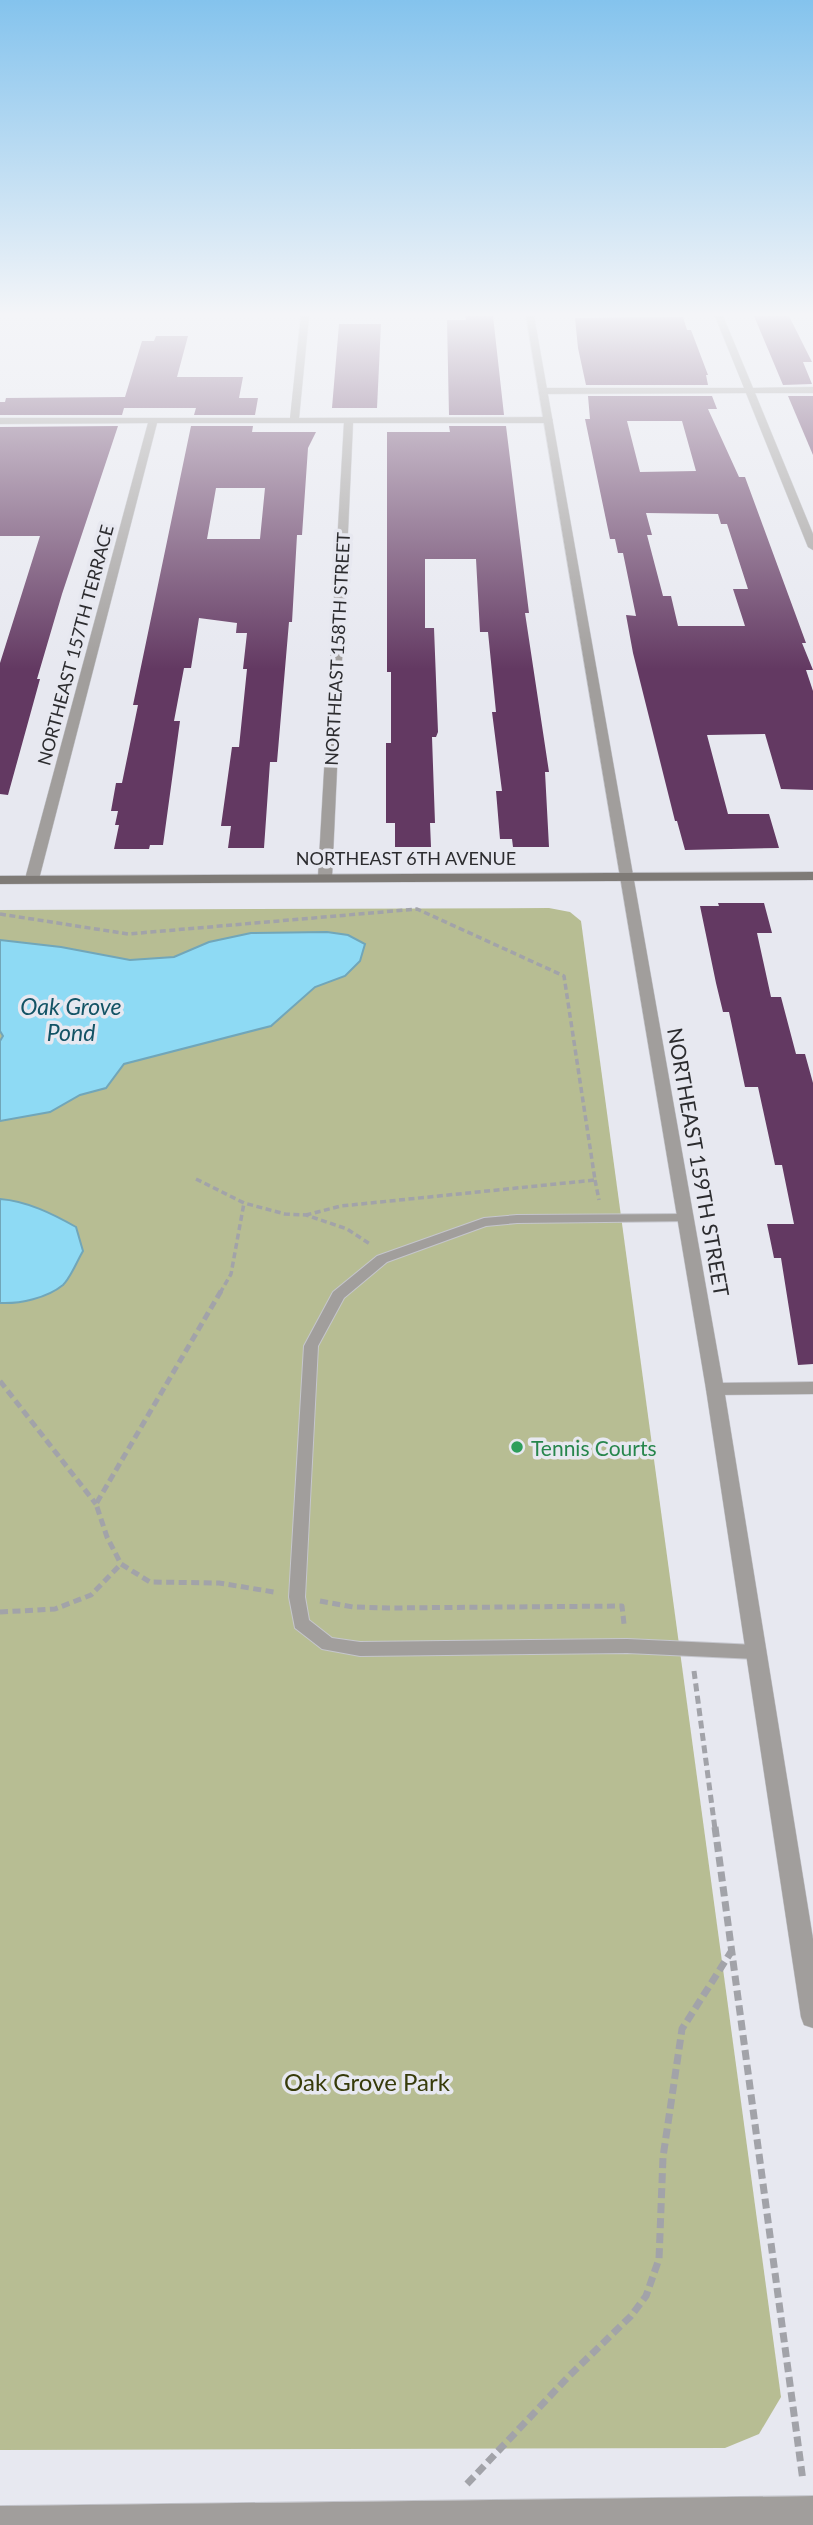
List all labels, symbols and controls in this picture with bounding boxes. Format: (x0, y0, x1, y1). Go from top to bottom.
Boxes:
street label: NORTHEAST 157TH TERRACE (32, 522, 118, 768)
street label: NORTHEAST 158TH STREET (320, 531, 354, 766)
street label: NORTHEAST 6TH AVENUE (296, 847, 516, 869)
water label: Oak Grove Pond (20, 992, 122, 1046)
street label: NORTHEAST 159TH STREET (663, 1026, 735, 1299)
place label: Tennis Courts (531, 1435, 657, 1460)
marker: Tennis Courts (509, 1439, 525, 1455)
park label: Oak Grove Park (284, 2067, 451, 2096)

